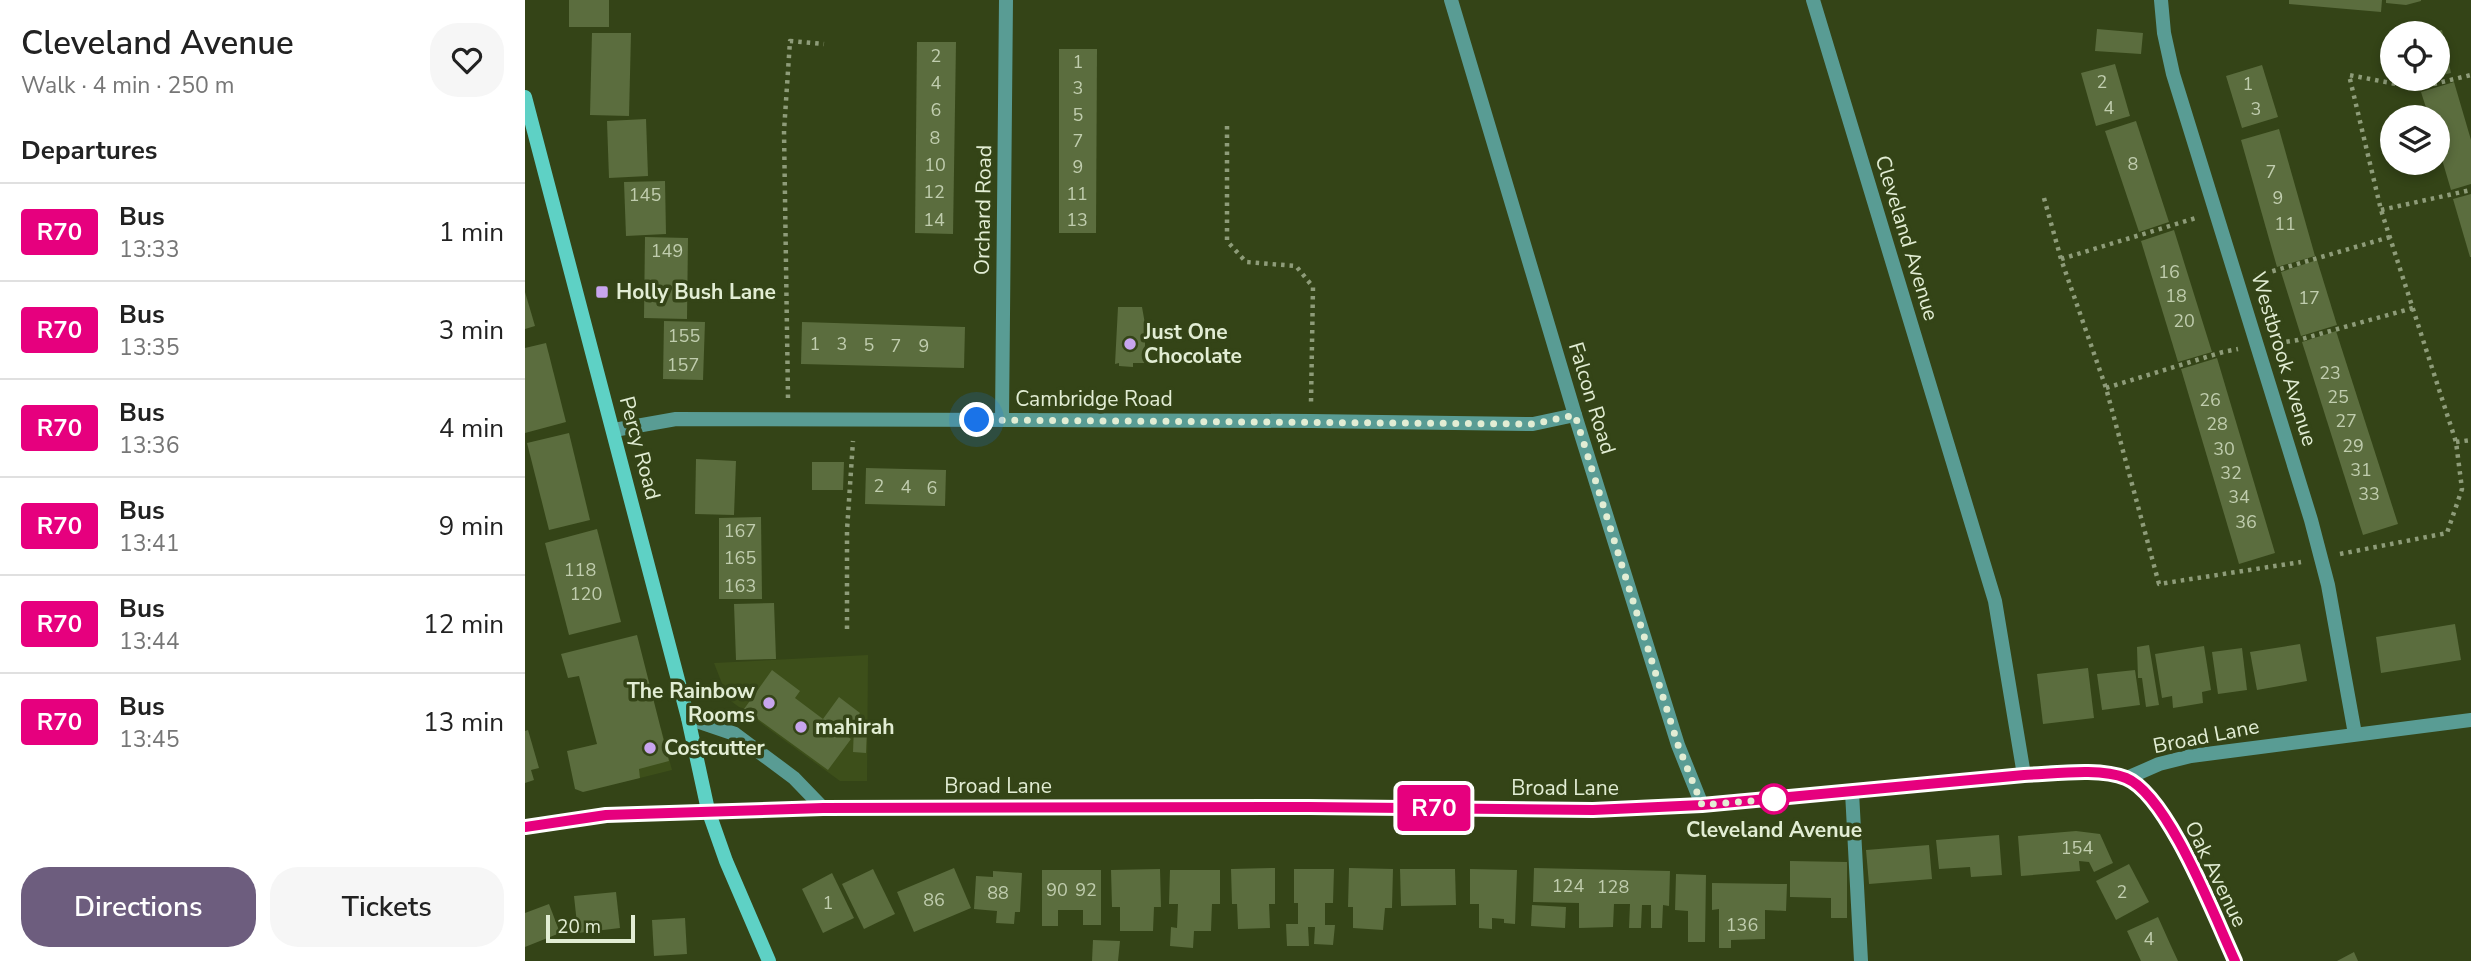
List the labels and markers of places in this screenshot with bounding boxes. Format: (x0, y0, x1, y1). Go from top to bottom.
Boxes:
place label: Holly Bush Lane (616, 278, 776, 306)
marker: Holly Bush Lane (594, 284, 610, 300)
place label: Just One Chocolate (1143, 318, 1242, 370)
marker: Just One Chocolate (1122, 336, 1138, 352)
place label: The Rainbow Rooms (627, 677, 755, 729)
marker: The Rainbow Rooms (761, 695, 777, 711)
place label: mahirah (815, 713, 894, 741)
marker: mahirah (793, 719, 809, 735)
place label: Costcutter (664, 734, 766, 762)
marker: Costcutter (642, 740, 658, 756)
marker: Cleveland Avenue (1759, 784, 1789, 814)
place label: Cleveland Avenue (1686, 816, 1862, 844)

